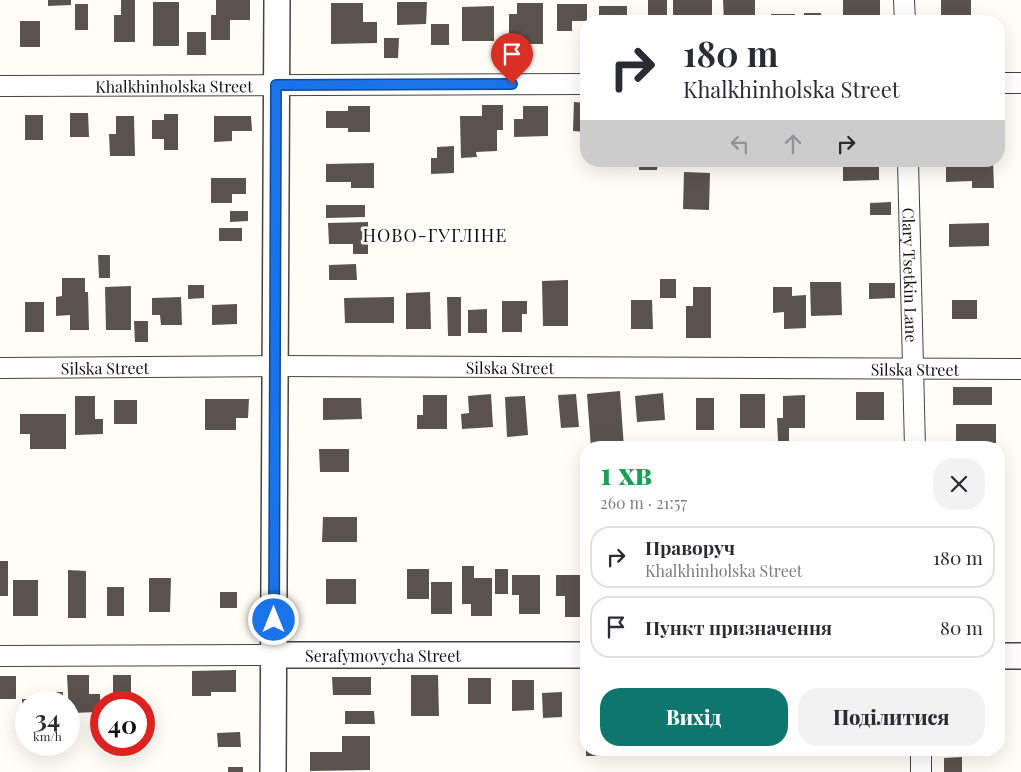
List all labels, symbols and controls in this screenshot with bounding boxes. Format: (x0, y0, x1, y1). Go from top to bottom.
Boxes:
text: 180 m (683, 29, 778, 76)
pin (491, 33, 533, 84)
icon: right (600, 35, 665, 100)
icon: arrive (498, 40, 526, 68)
text: Khalkhinholska Street (683, 74, 900, 104)
street label: Khalkhinholska Street (95, 75, 253, 96)
icon: left (726, 130, 754, 158)
icon: ahead (779, 130, 807, 158)
icon: right (832, 130, 860, 158)
street label: Clary Tsetkin Lane (899, 207, 923, 343)
district label: НОВО-ГУГЛІНЕ (363, 223, 507, 247)
street label: Silska Street (61, 356, 150, 378)
street label: Silska Street (466, 356, 555, 378)
street label: Silska Street (871, 358, 960, 379)
text: 1 хв (600, 453, 652, 493)
button: close (933, 458, 985, 510)
text: 260 m · 21:57 (600, 492, 687, 513)
text: Праворуч (645, 534, 735, 560)
icon: right (602, 543, 630, 571)
text: 180 m (933, 544, 983, 570)
text: Khalkhinholska Street (645, 560, 803, 581)
position arrow (247, 593, 299, 645)
icon: arrive (602, 613, 630, 641)
text: Пункт призначення (645, 614, 832, 640)
text: 80 m (940, 614, 983, 640)
street label: Serafymovycha Street (305, 645, 461, 666)
button: Вихід (600, 688, 788, 746)
button: Поділитися (798, 688, 985, 746)
speed limit sign: 40 (90, 691, 155, 756)
text: 34 (35, 701, 60, 734)
text: km/h (33, 728, 62, 744)

